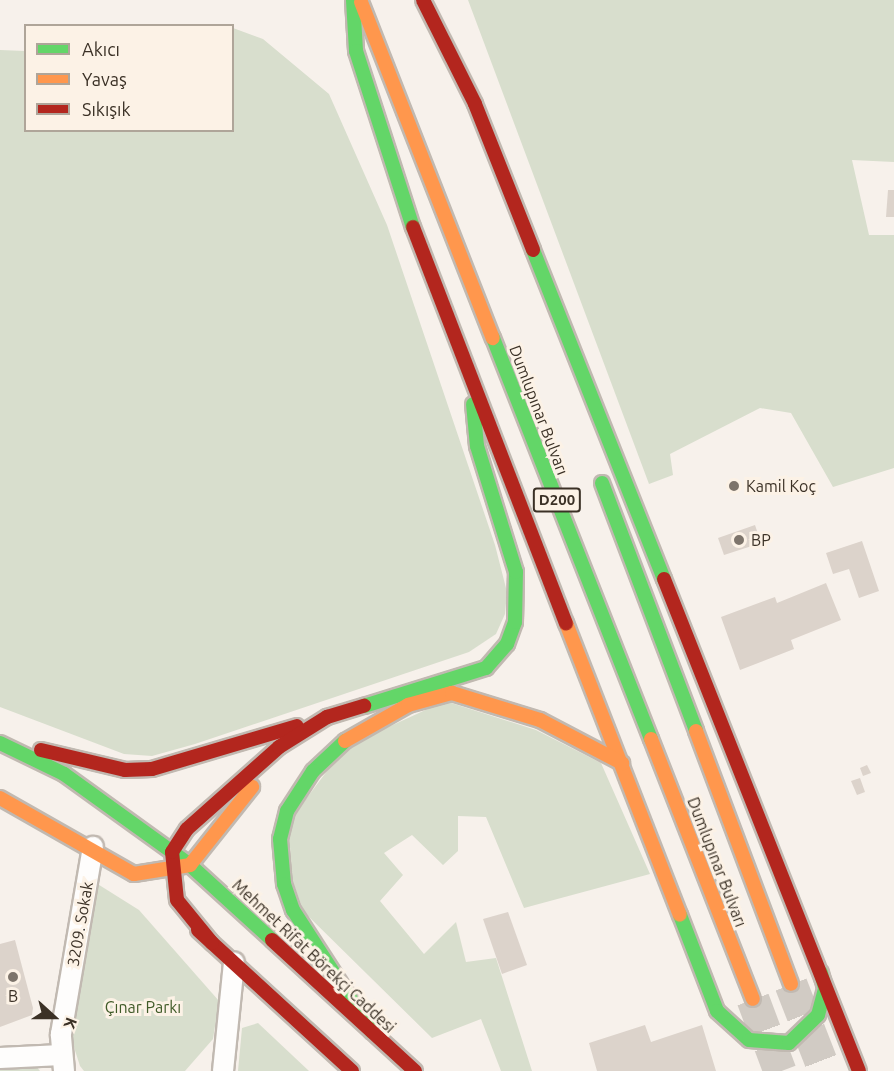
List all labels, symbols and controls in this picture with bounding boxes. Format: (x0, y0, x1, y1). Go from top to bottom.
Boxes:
legend (24, 24, 234, 132)
text: Akıcı (82, 39, 120, 59)
text: Yavaş (82, 69, 127, 89)
text: Sıkışık (82, 99, 131, 119)
street label: Dumlupınar Bulvarı (505, 342, 573, 478)
place label: Kamil Koç (746, 476, 816, 496)
marker: Kamil Koç (727, 479, 741, 493)
road number: D200 (532, 488, 582, 512)
place label: BP (751, 530, 771, 550)
marker: BP (732, 533, 746, 547)
street label: Dumlupınar Bulvarı (683, 794, 751, 930)
street label: Mehmet Rifat Börekçi Caddesi (228, 875, 400, 1037)
street label: 3209. Sokak (63, 880, 97, 968)
marker: B (6, 970, 20, 984)
place label: B (8, 986, 18, 1006)
north arrow (24, 987, 84, 1047)
park label: Çınar Parkı (105, 997, 181, 1017)
text: K (60, 1015, 81, 1032)

